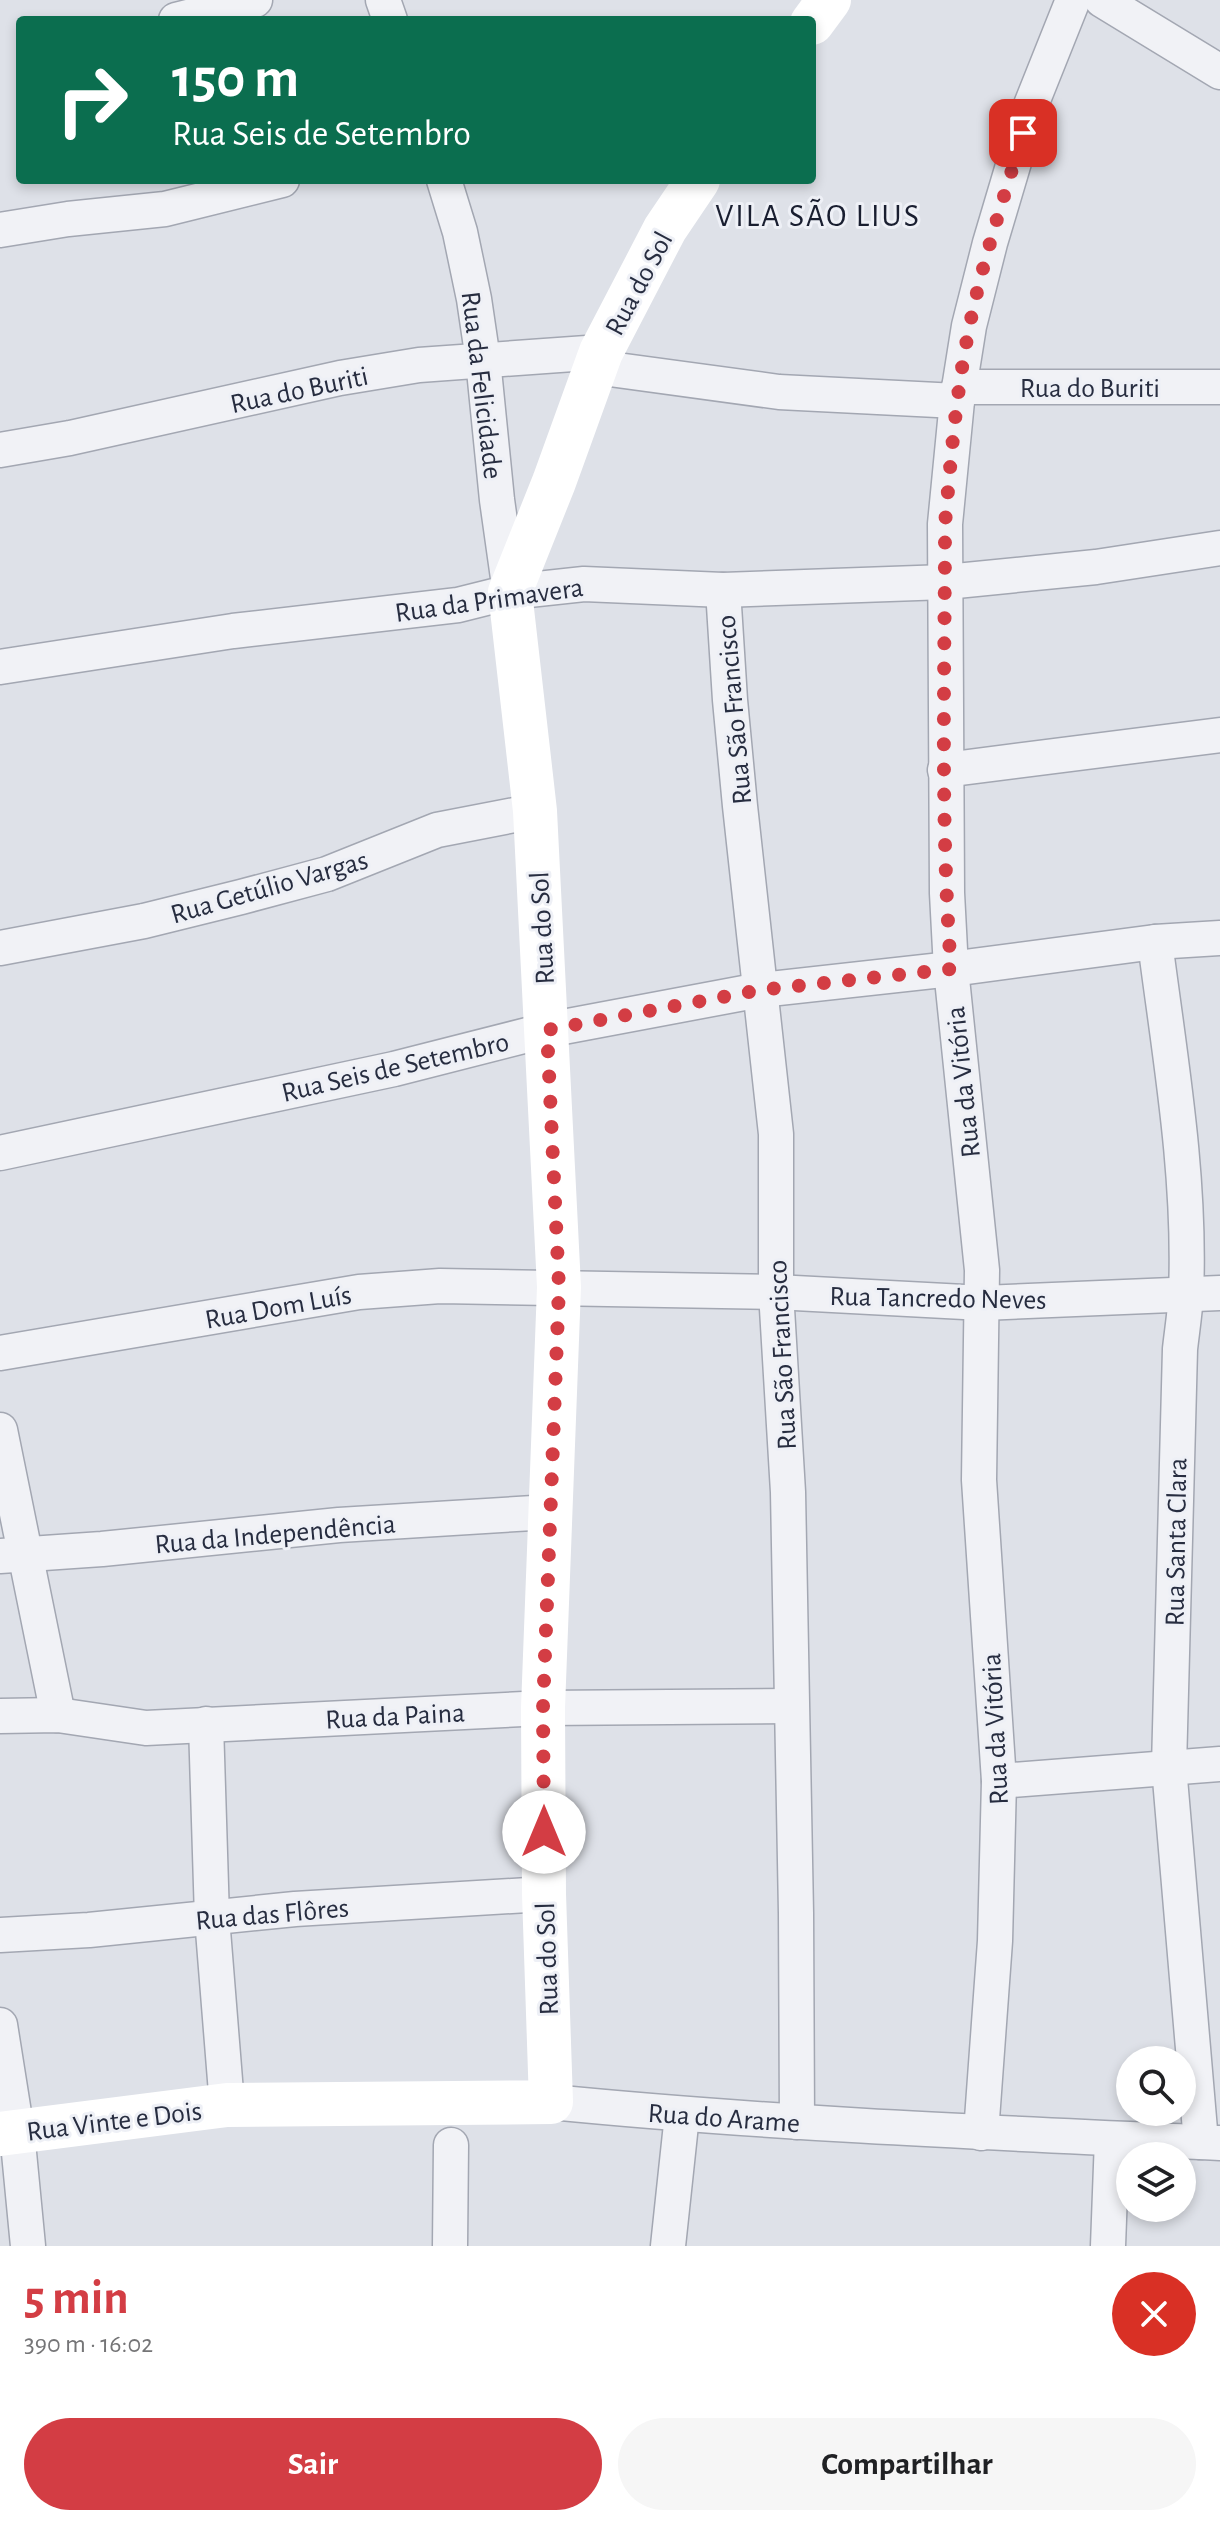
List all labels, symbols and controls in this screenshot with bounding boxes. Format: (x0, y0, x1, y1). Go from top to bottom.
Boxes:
icon: right (40, 48, 144, 152)
text: 150 m (172, 51, 299, 107)
pin (989, 99, 1057, 167)
icon: arrive (1001, 111, 1045, 155)
text: Rua Seis de Setembro (172, 116, 471, 152)
district label: VILA SÃO LIUS (715, 198, 921, 232)
street label: Rua do Sol (601, 227, 679, 340)
street label: Rua da Felicidade (456, 290, 506, 481)
street label: Rua do Buriti (228, 363, 371, 419)
street label: Rua do Buriti (1020, 375, 1160, 403)
street label: Rua da Primavera (393, 574, 585, 628)
street label: Rua São Francisco (713, 614, 757, 806)
street label: Rua Getúlio Vargas (168, 846, 371, 929)
street label: Rua do Sol (526, 871, 560, 985)
street label: Rua da Vitória (942, 1005, 986, 1159)
street label: Rua Seis de Setembro (279, 1028, 512, 1108)
street label: Rua São Francisco (764, 1259, 802, 1451)
street label: Rua Dom Luís (203, 1281, 354, 1335)
street label: Rua Tancredo Neves (829, 1283, 1047, 1315)
street label: Rua Santa Clara (1162, 1457, 1192, 1627)
street label: Rua da Independência (153, 1510, 397, 1559)
street label: Rua da Vitória (978, 1652, 1014, 1806)
street label: Rua da Paina (325, 1699, 466, 1735)
position arrow (502, 1790, 586, 1874)
street label: Rua das Flôres (194, 1894, 350, 1936)
street label: Rua do Sol (532, 1902, 564, 2016)
map controls (1116, 2046, 1196, 2222)
button: search (1116, 2046, 1196, 2126)
street label: Rua Vinte e Dois (25, 2097, 203, 2147)
street label: Rua do Arame (647, 2100, 801, 2138)
button: layers (1116, 2142, 1196, 2222)
button: close (1112, 2272, 1196, 2356)
text: 5 min (24, 2275, 129, 2323)
text: 390 m · 16:02 (24, 2331, 153, 2357)
button: Sair (24, 2418, 602, 2510)
button: Compartilhar (618, 2418, 1196, 2510)

